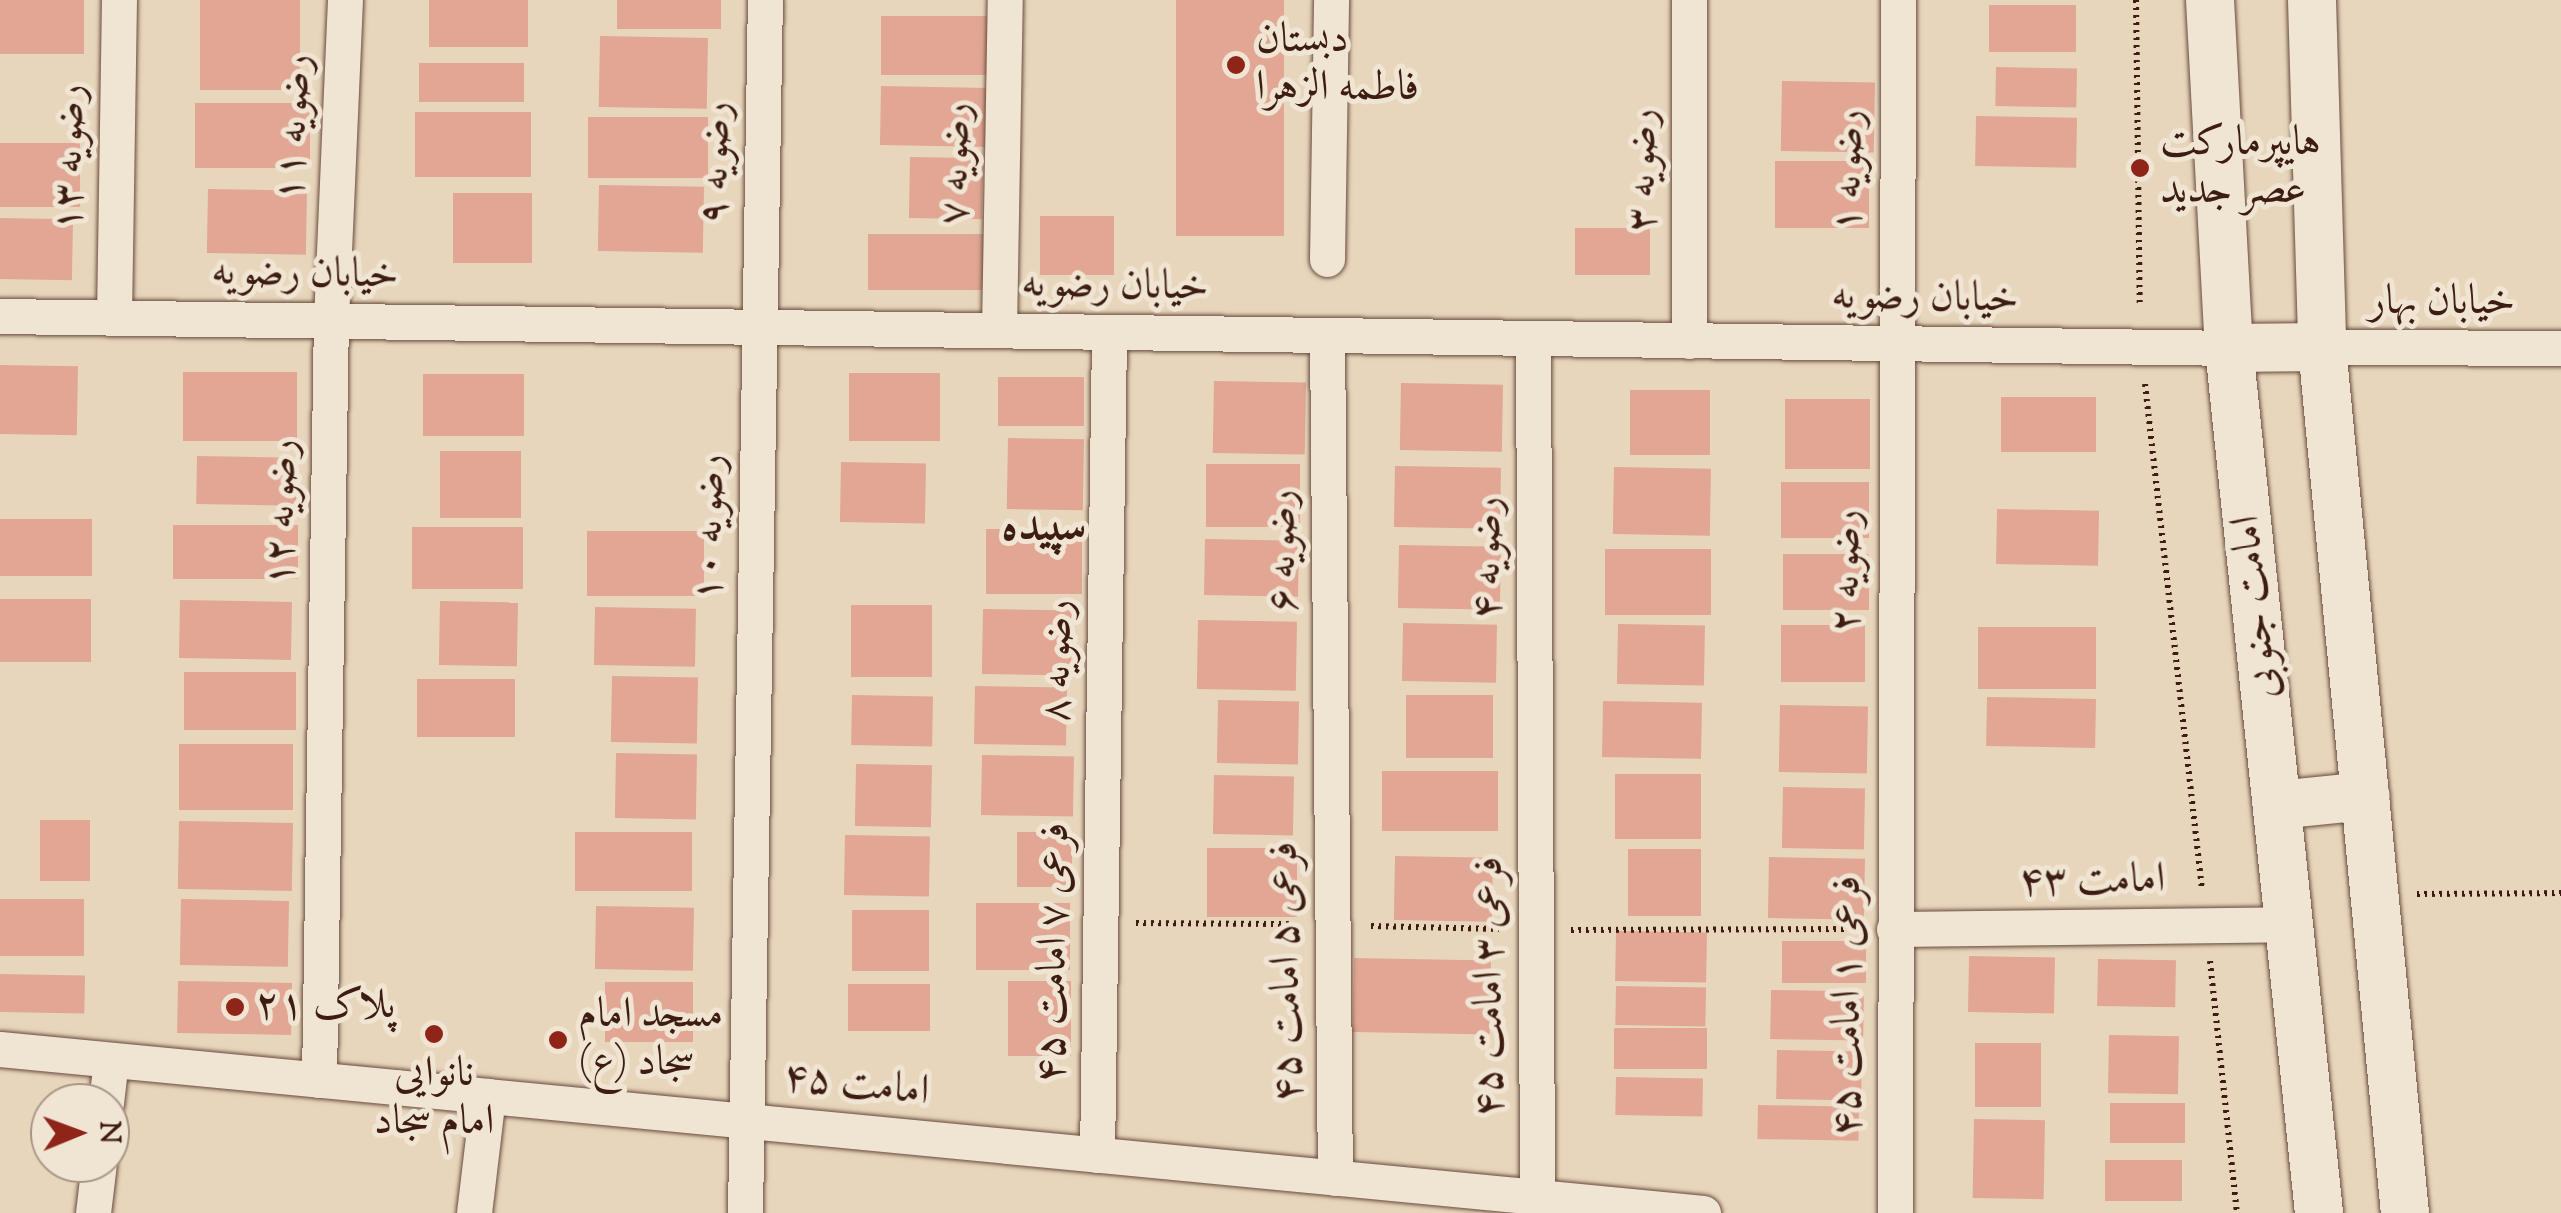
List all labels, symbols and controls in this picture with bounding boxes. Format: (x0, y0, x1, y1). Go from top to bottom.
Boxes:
place label: دبستان فاطمه الزهرا (1256, 16, 1419, 114)
street label: رضویه ۱۱ (266, 53, 324, 203)
marker: دبستان فاطمه الزهرا (1225, 54, 1247, 76)
street label: رضویه ۱۳ (45, 84, 97, 232)
street label: رضویه ۹ (691, 101, 743, 225)
street label: رضویه ۷ (931, 102, 983, 226)
street label: رضویه ۳ (1619, 108, 1669, 232)
street label: رضویه ۱ (1824, 109, 1876, 233)
place label: هایپرمارکت عصر جدید (2160, 119, 2321, 218)
marker: هایپرمارکت عصر جدید (2129, 157, 2151, 179)
street label: خیابان رضویه (211, 248, 399, 302)
street label: خیابان رضویه (1021, 260, 1209, 314)
street label: خیابان رضویه (1831, 272, 2019, 326)
street label: خیابان بهار (2369, 278, 2515, 328)
street label: رضویه ۱۲ (257, 439, 309, 587)
street label: رضویه ۱۰ (685, 454, 737, 602)
street label: رضویه ۶ (1258, 489, 1310, 613)
street label: رضویه ۴ (1464, 496, 1514, 620)
district label: سپیده (1001, 502, 1087, 556)
street label: رضویه ۲ (1823, 509, 1873, 633)
street label: امامت جنوبی (2222, 513, 2292, 701)
street label: رضویه ۸ (1033, 599, 1085, 723)
street label: فرعی ۷ امامت ۴۵ (1028, 822, 1082, 1084)
street label: فرعی ۵ امامت ۴۵ (1261, 841, 1315, 1103)
street label: امامت ۴۳ (2018, 856, 2166, 908)
street label: فرعی ۳ امامت ۴۵ (1466, 857, 1516, 1117)
street label: فرعی ۱ امامت ۴۵ (1824, 876, 1874, 1136)
place label: پلاک ۲۱ (255, 982, 395, 1032)
place label: مسجد امام سجاد (ع) (578, 991, 723, 1090)
marker: پلاک ۲۱ (224, 996, 246, 1018)
marker: نانوایی امام سجاد (423, 1023, 445, 1045)
marker: مسجد امام سجاد (ع) (547, 1029, 569, 1051)
place label: نانوایی امام سجاد (374, 1050, 494, 1148)
street label: امامت ۴۵ (780, 1053, 932, 1119)
north arrow (30, 1083, 130, 1183)
text: N (88, 1121, 128, 1144)

